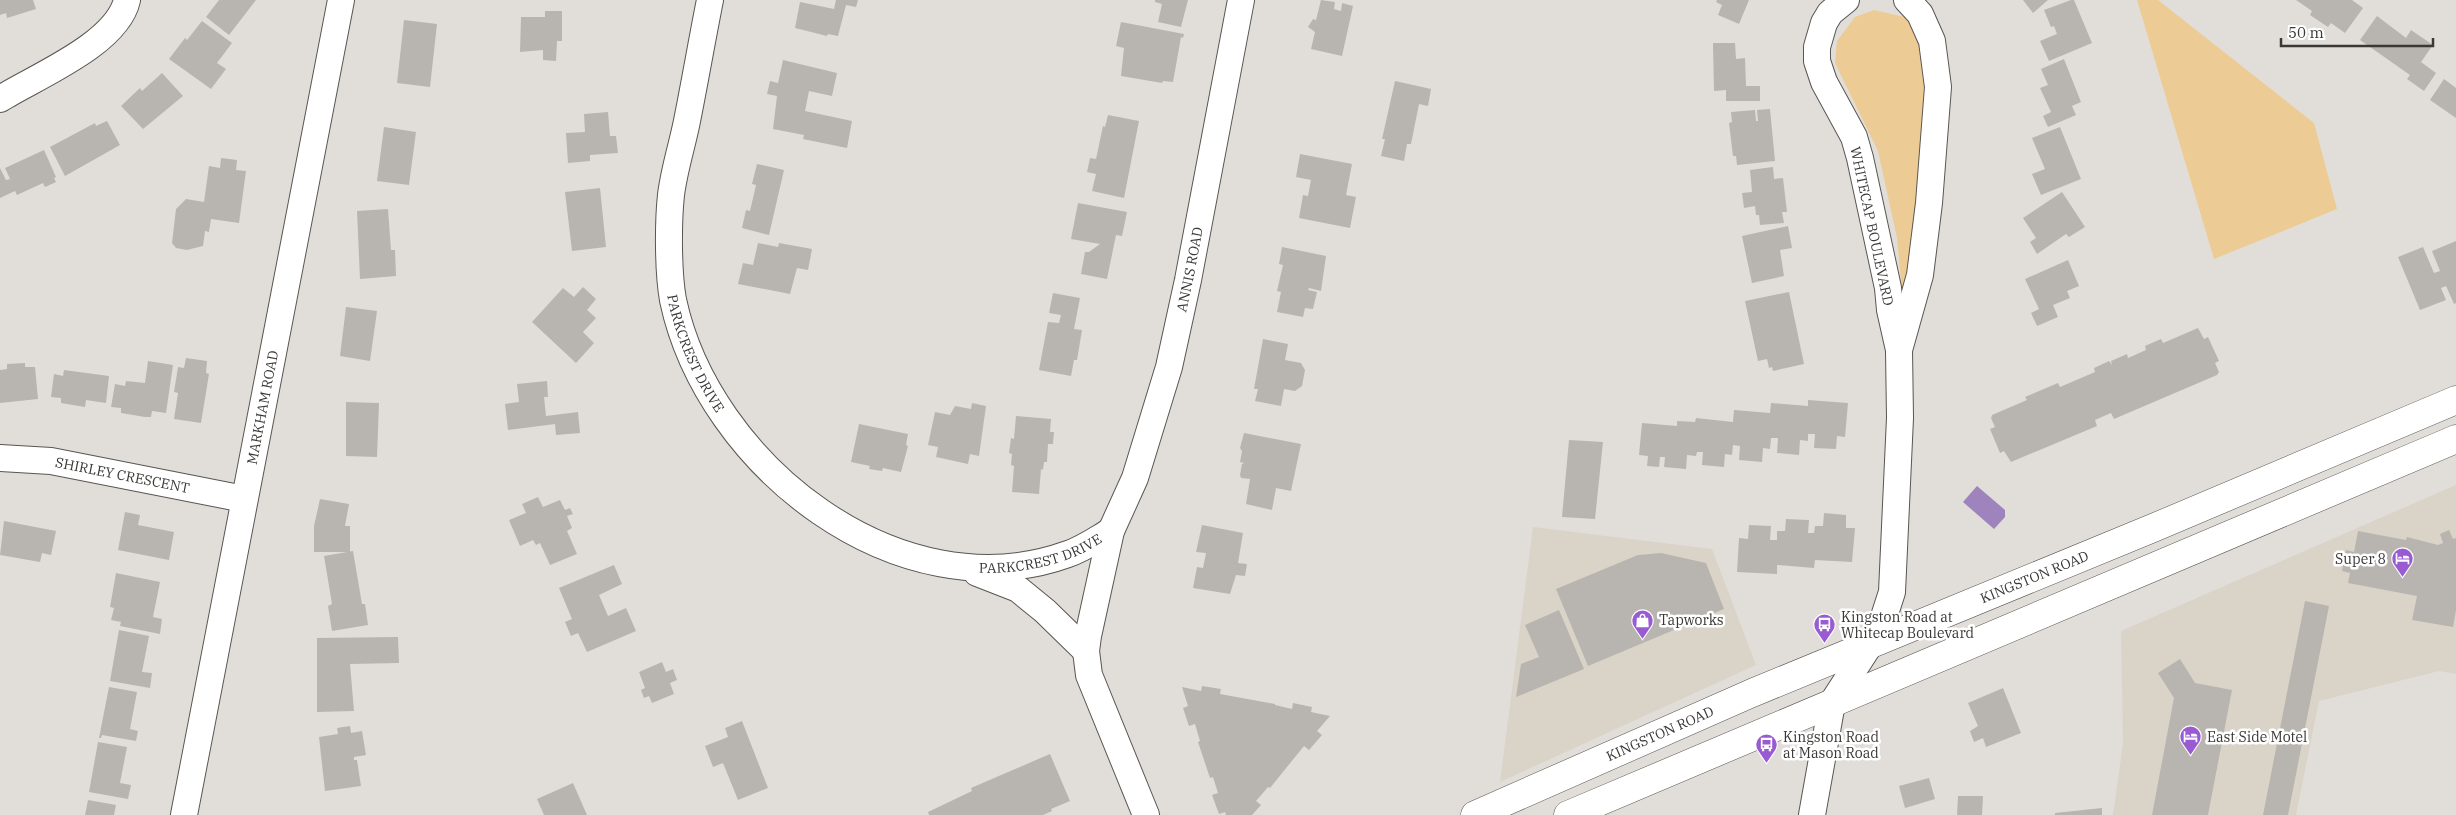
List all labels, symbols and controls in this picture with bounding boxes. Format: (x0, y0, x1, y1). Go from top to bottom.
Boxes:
scale bar (2281, 15, 2434, 47)
text: 50 m (2288, 23, 2324, 42)
street label: WHITECAP BOULEVARD (1846, 145, 1898, 307)
street label: ANNIS ROAD (1172, 225, 1207, 314)
street label: PARKCREST DRIVE (663, 293, 728, 416)
street label: MARKHAM ROAD (243, 349, 282, 466)
street label: SHIRLEY CRESCENT (54, 453, 191, 497)
street label: PARKCREST DRIVE (979, 530, 1105, 577)
street label: KINGSTON ROAD (1978, 546, 2091, 607)
hotel icon: Super 8 (2390, 547, 2414, 578)
place label: Super 8 (2335, 550, 2386, 568)
shop icon: Tapworks (1631, 608, 1655, 639)
place label: Kingston Road at Whitecap Boulevard (1841, 608, 1975, 642)
place label: Tapworks (1659, 611, 1724, 629)
bus stop icon: Kingston Road at Whitecap Boulevard (1813, 613, 1837, 644)
street label: KINGSTON ROAD (1603, 702, 1716, 765)
hotel icon: East Side Motel (2179, 725, 2203, 756)
place label: Kingston Road at Mason Road (1783, 728, 1880, 762)
place label: East Side Motel (2207, 728, 2307, 746)
bus stop icon: Kingston Road at Mason Road (1755, 733, 1779, 764)

